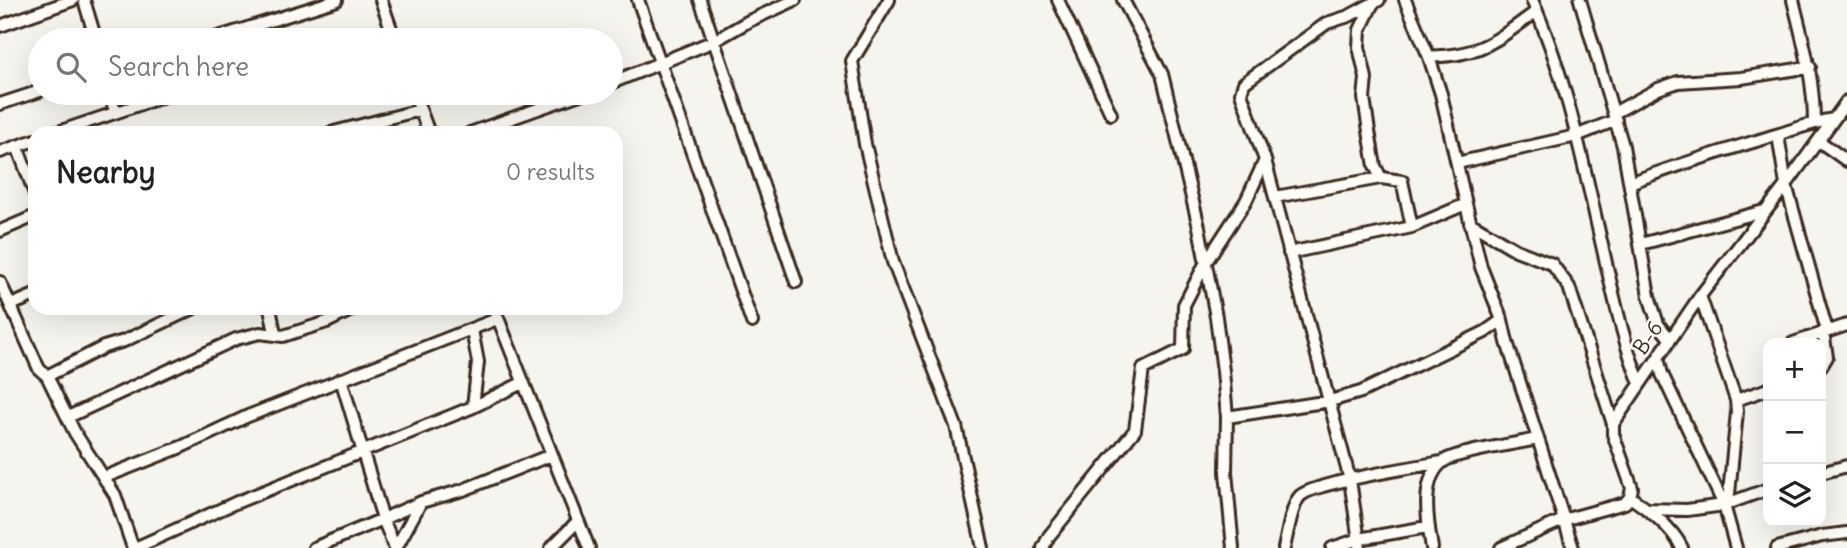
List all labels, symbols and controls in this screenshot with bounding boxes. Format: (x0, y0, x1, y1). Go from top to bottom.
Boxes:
search box (28, 28, 623, 105)
icon: search (52, 48, 90, 86)
text: Search here (108, 50, 249, 83)
text: Nearby (56, 153, 156, 191)
text: 0 results (506, 157, 595, 186)
street label: B-6 (1627, 316, 1669, 360)
map controls (1763, 338, 1826, 527)
button: + (1763, 338, 1826, 401)
button: − (1763, 401, 1826, 464)
button: layers (1763, 464, 1826, 527)

